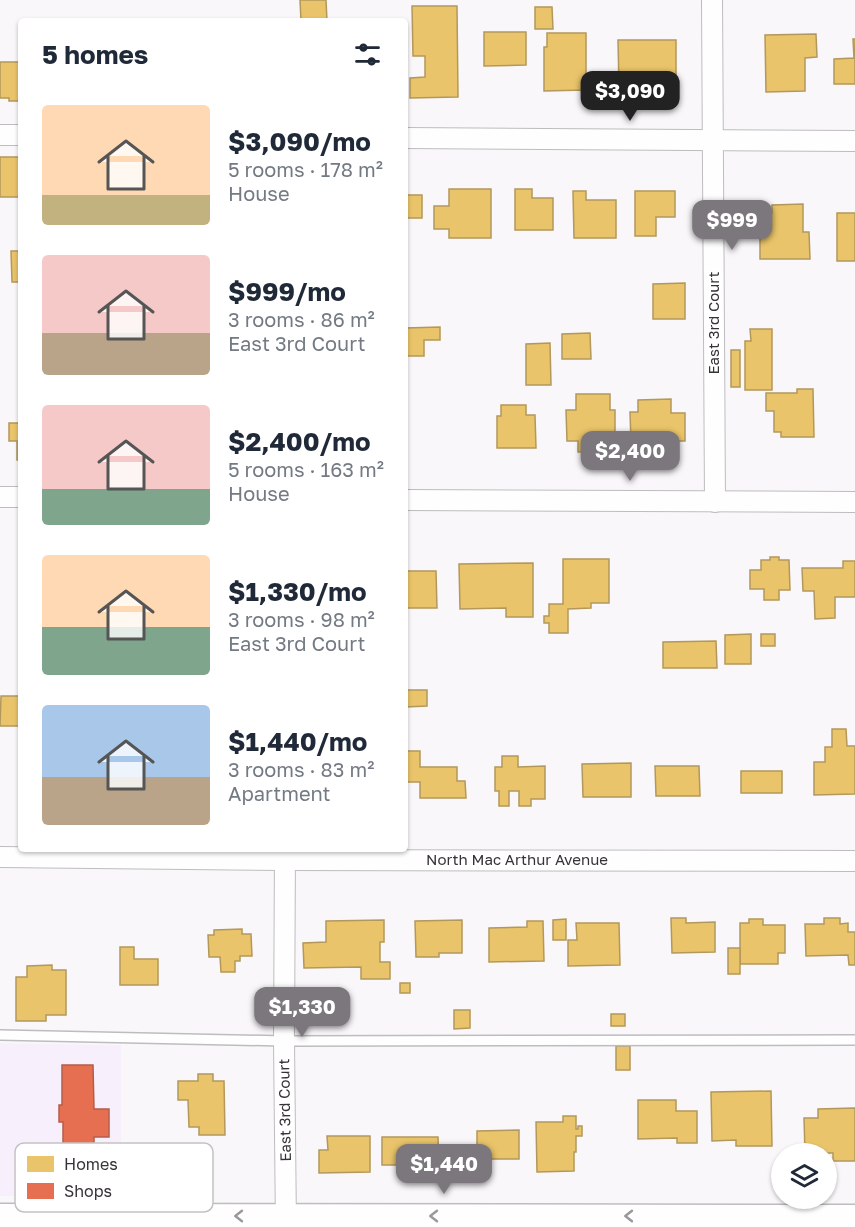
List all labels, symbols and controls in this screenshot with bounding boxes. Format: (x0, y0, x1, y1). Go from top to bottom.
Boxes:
icon: filters (351, 38, 384, 71)
text: 5 homes (42, 39, 148, 70)
pin: $3,090 (581, 71, 679, 122)
text: $3,090 (595, 78, 665, 102)
text: $3,090/mo (228, 126, 371, 157)
icon: home (90, 129, 162, 201)
text: 5 rooms · 178 m² (228, 157, 383, 181)
text: House (228, 181, 290, 205)
pin: $999 (696, 200, 768, 251)
text: $999 (706, 207, 758, 231)
street label: East 3rd Court (704, 271, 722, 375)
text: $999/mo (228, 276, 346, 307)
icon: home (90, 279, 162, 351)
text: 3 rooms · 86 m² (228, 307, 375, 331)
text: East 3rd Court (228, 331, 365, 355)
text: $2,400/mo (228, 426, 370, 457)
icon: home (90, 429, 162, 501)
pin: $2,400 (581, 431, 679, 482)
text: $2,400 (595, 438, 665, 462)
text: 5 rooms · 163 m² (228, 457, 384, 481)
text: House (228, 481, 290, 505)
text: $1,330/mo (228, 576, 367, 607)
icon: home (90, 579, 162, 651)
text: 3 rooms · 98 m² (228, 607, 375, 631)
text: East 3rd Court (228, 631, 365, 655)
text: $1,440/mo (228, 726, 367, 757)
icon: home (90, 729, 162, 801)
text: 3 rooms · 83 m² (228, 757, 374, 781)
text: Apartment (228, 781, 331, 805)
street label: North Mac Arthur Avenue (426, 850, 608, 868)
pin: $1,330 (253, 987, 351, 1038)
text: $1,330 (268, 994, 336, 1018)
street label: East 3rd Court (274, 1058, 294, 1162)
legend (15, 1143, 213, 1212)
map controls (771, 1143, 837, 1209)
button: layers (771, 1143, 837, 1209)
pin: $1,440 (395, 1144, 493, 1195)
text: $1,440 (410, 1151, 478, 1175)
text: Homes (64, 1154, 118, 1174)
text: Shops (64, 1181, 112, 1201)
one-way arrow (234, 1210, 243, 1222)
one-way arrow (429, 1210, 438, 1222)
one-way arrow (624, 1210, 633, 1222)

